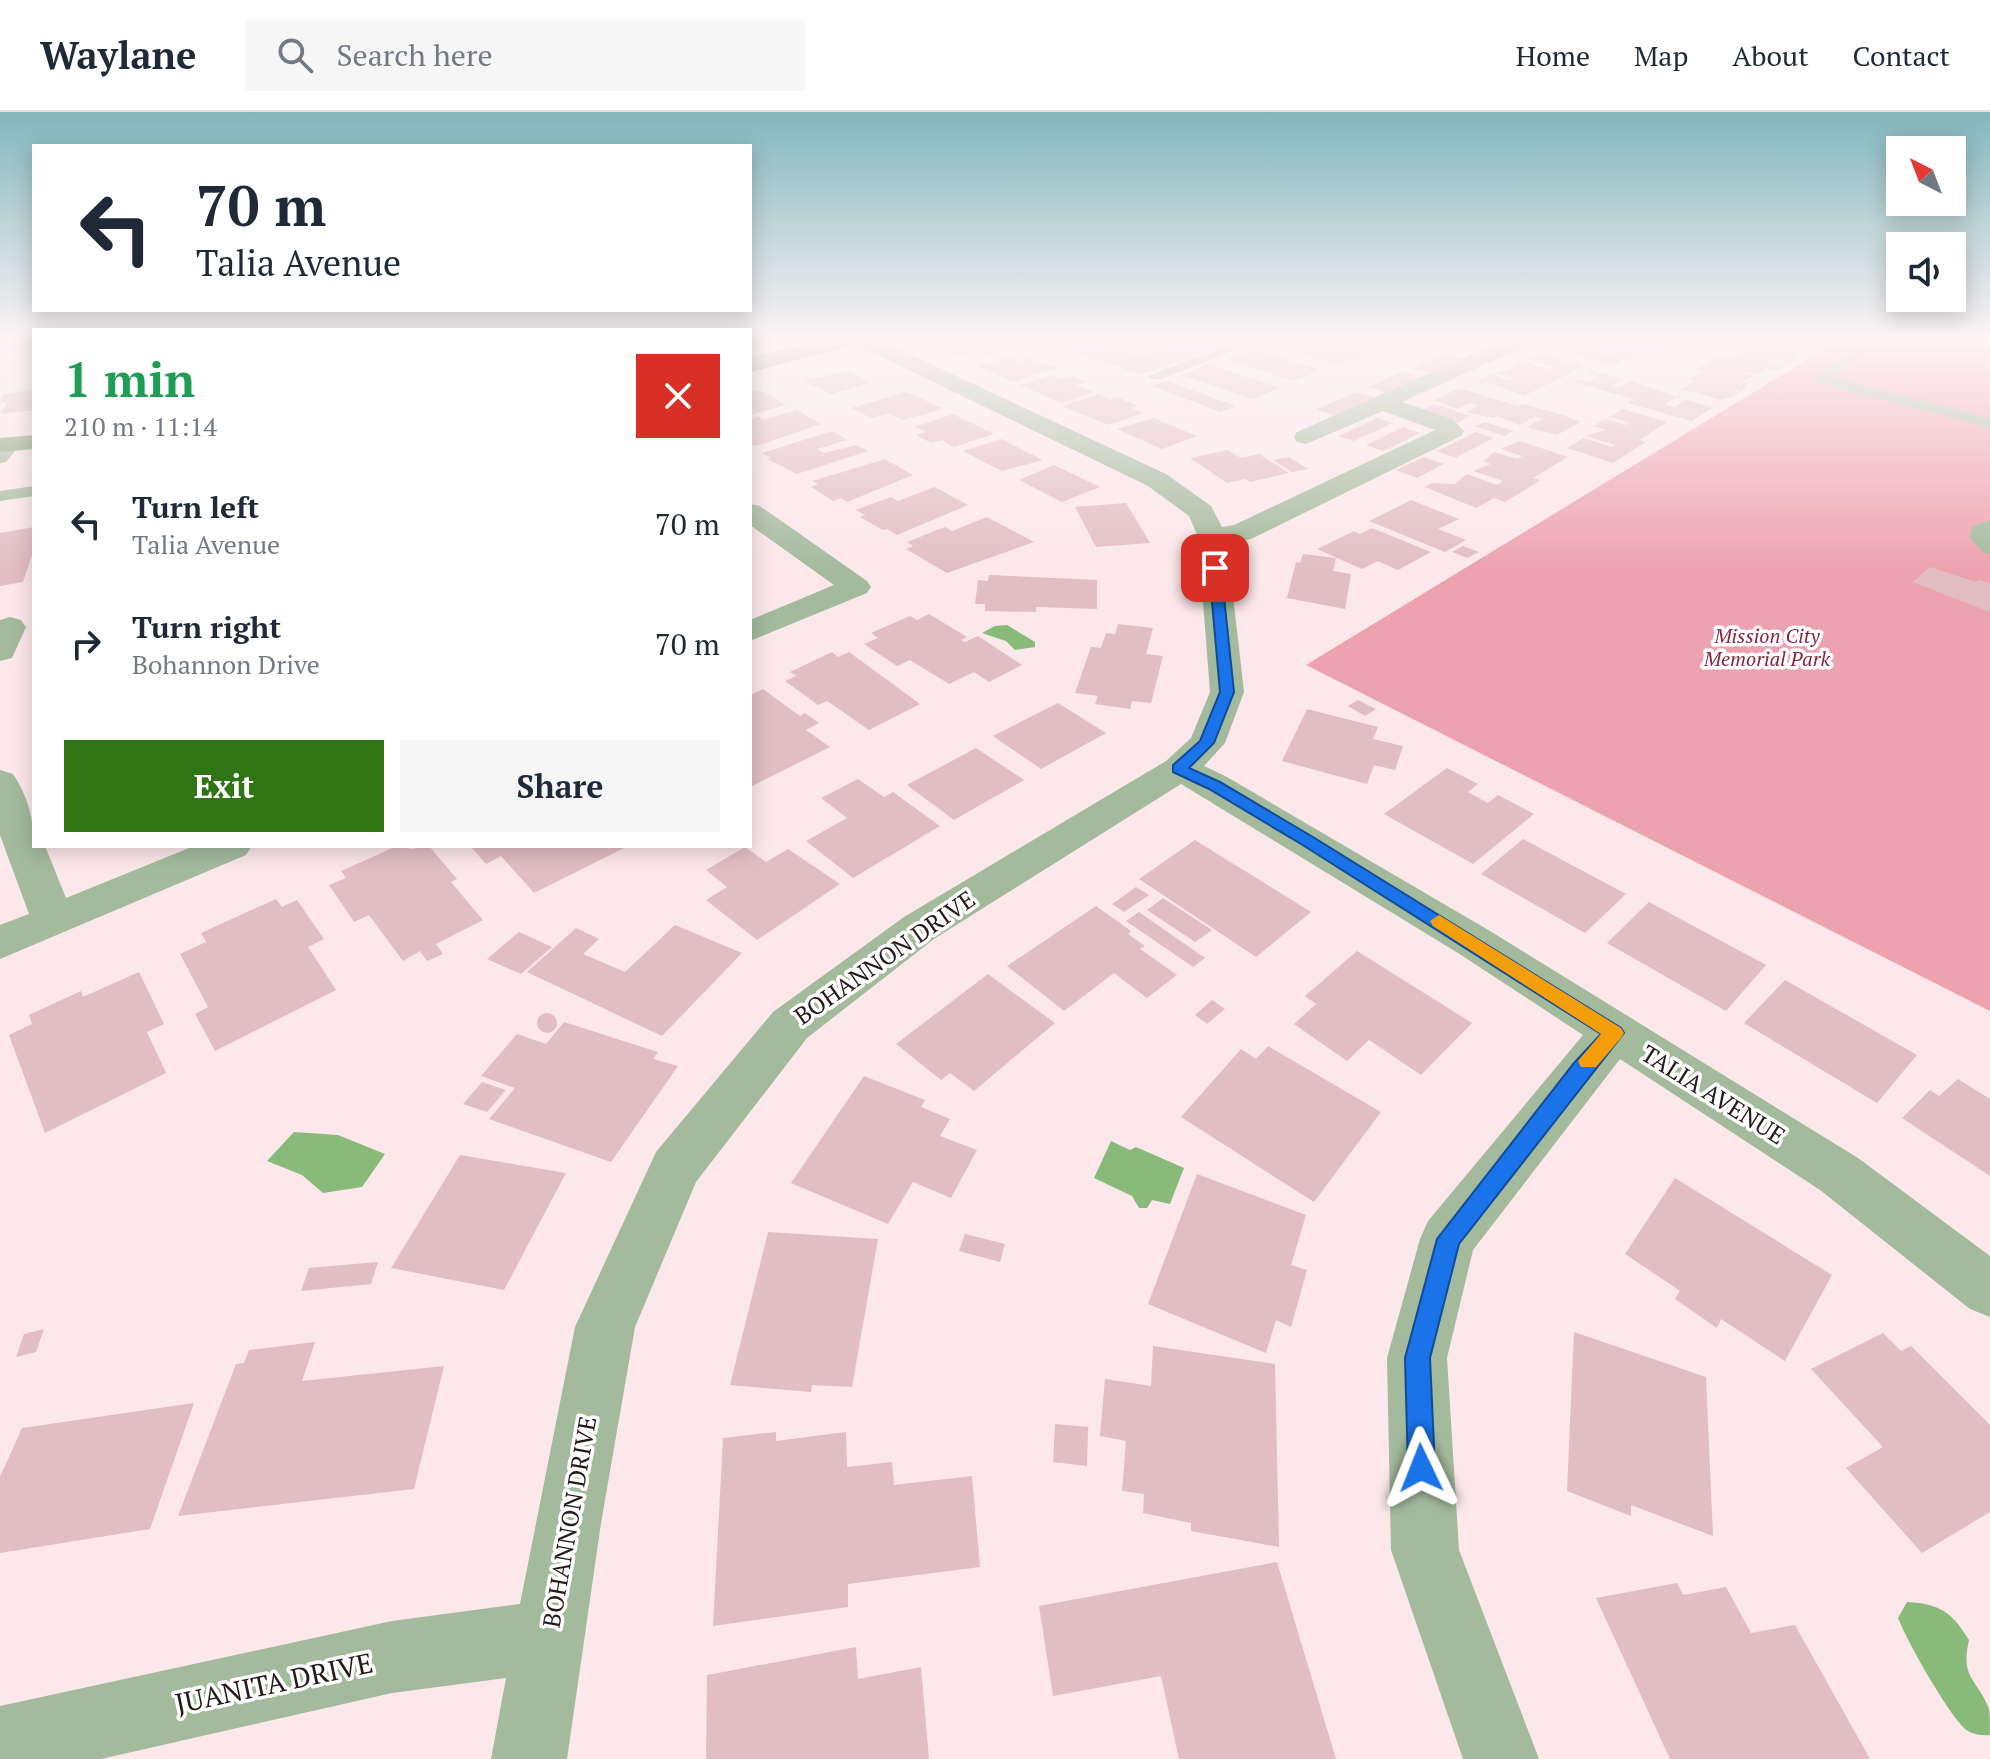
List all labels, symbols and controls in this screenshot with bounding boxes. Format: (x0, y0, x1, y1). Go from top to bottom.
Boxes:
search box (245, 19, 805, 91)
text: Waylane (40, 30, 197, 80)
icon: search (273, 33, 317, 77)
text: Search here (337, 35, 493, 75)
text: Home (1516, 37, 1590, 74)
text: Map (1634, 37, 1688, 74)
text: About (1732, 37, 1809, 74)
text: Contact (1853, 37, 1950, 74)
north arrow (1886, 136, 1966, 216)
map controls (1886, 136, 1966, 312)
text: 70 m (196, 168, 326, 242)
icon: left (64, 176, 168, 280)
button: sound (1886, 232, 1966, 312)
text: Talia Avenue (196, 239, 401, 286)
text: 1 min (64, 347, 195, 411)
button: close (636, 354, 720, 438)
text: 210 m · 11:14 (64, 409, 217, 443)
text: Turn left (132, 487, 259, 527)
icon: left (64, 502, 108, 546)
text: 70 m (655, 504, 720, 544)
text: Talia Avenue (132, 527, 280, 561)
pin (1181, 534, 1249, 602)
icon: arrive (1193, 546, 1237, 590)
text: Turn right (132, 607, 281, 647)
icon: right (64, 622, 108, 666)
park label: Mission City Memorial Park (1703, 622, 1830, 672)
text: 70 m (655, 624, 720, 664)
text: Bohannon Drive (132, 647, 320, 681)
button: Exit (64, 740, 384, 832)
button: Share (400, 740, 720, 832)
street label: BOHANNON DRIVE (788, 883, 981, 1032)
street label: TALIA AVENUE (1635, 1037, 1792, 1151)
street label: BOHANNON DRIVE (535, 1414, 603, 1630)
position arrow (1379, 1426, 1463, 1510)
street label: JUANITA DRIVE (172, 1643, 376, 1722)

